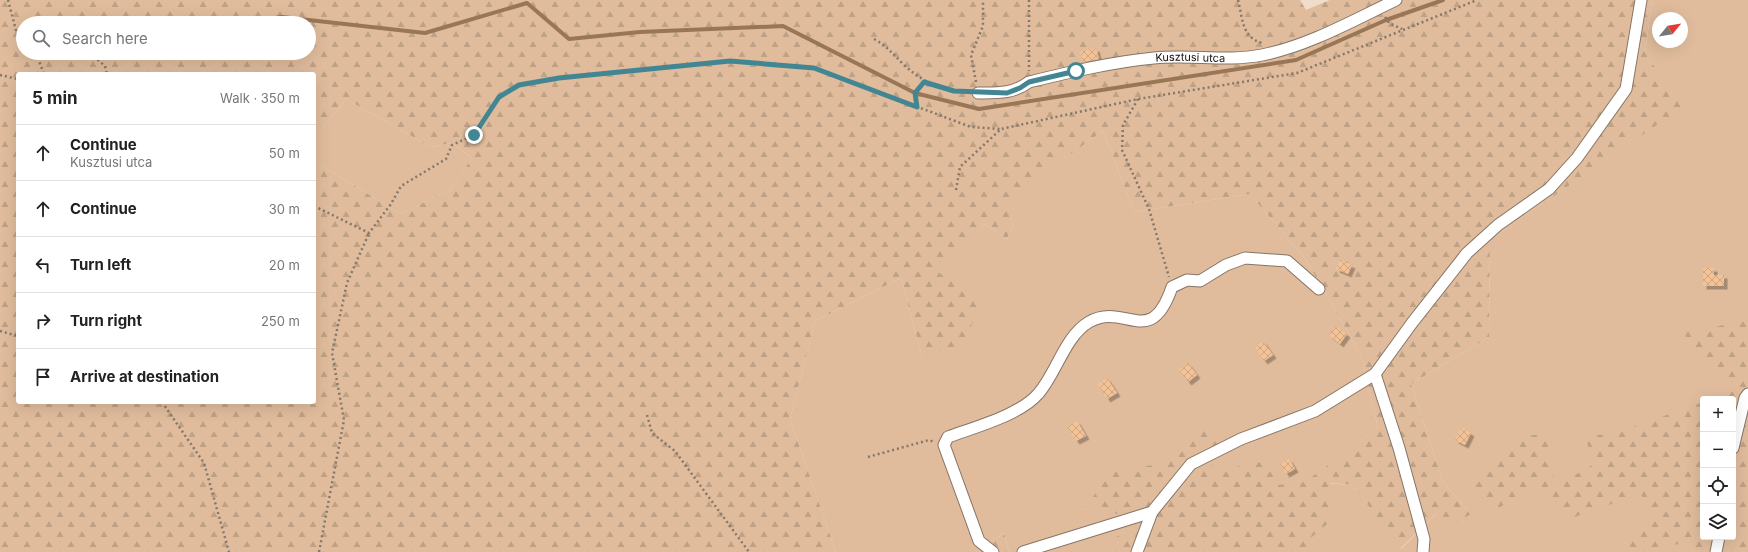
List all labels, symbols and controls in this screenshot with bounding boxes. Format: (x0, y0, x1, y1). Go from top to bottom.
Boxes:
north arrow (1652, 12, 1688, 48)
search box (16, 16, 316, 60)
icon: search (30, 27, 52, 49)
text: Search here (62, 29, 148, 48)
street label: Kusztusi utca (1155, 50, 1225, 65)
route start (1067, 62, 1085, 80)
text: 5 min (32, 88, 78, 108)
text: Walk · 350 m (220, 90, 300, 106)
route end (465, 126, 483, 144)
text: Continue (70, 135, 137, 154)
icon: ahead (32, 142, 54, 164)
text: 50 m (269, 145, 300, 161)
text: Kusztusi utca (70, 154, 152, 170)
icon: ahead (32, 198, 54, 220)
text: Continue (70, 199, 137, 218)
text: 30 m (269, 201, 300, 217)
icon: left (32, 254, 54, 276)
text: Turn left (70, 255, 131, 274)
text: 20 m (269, 257, 300, 273)
icon: right (32, 310, 54, 332)
text: Turn right (70, 311, 142, 330)
text: 250 m (261, 313, 300, 329)
icon: arrive (32, 366, 54, 388)
text: Arrive at destination (70, 367, 219, 386)
map controls (1700, 396, 1736, 540)
button: + (1700, 396, 1736, 432)
button: − (1700, 432, 1736, 468)
button: locate (1700, 468, 1736, 504)
button: layers (1700, 504, 1736, 540)

